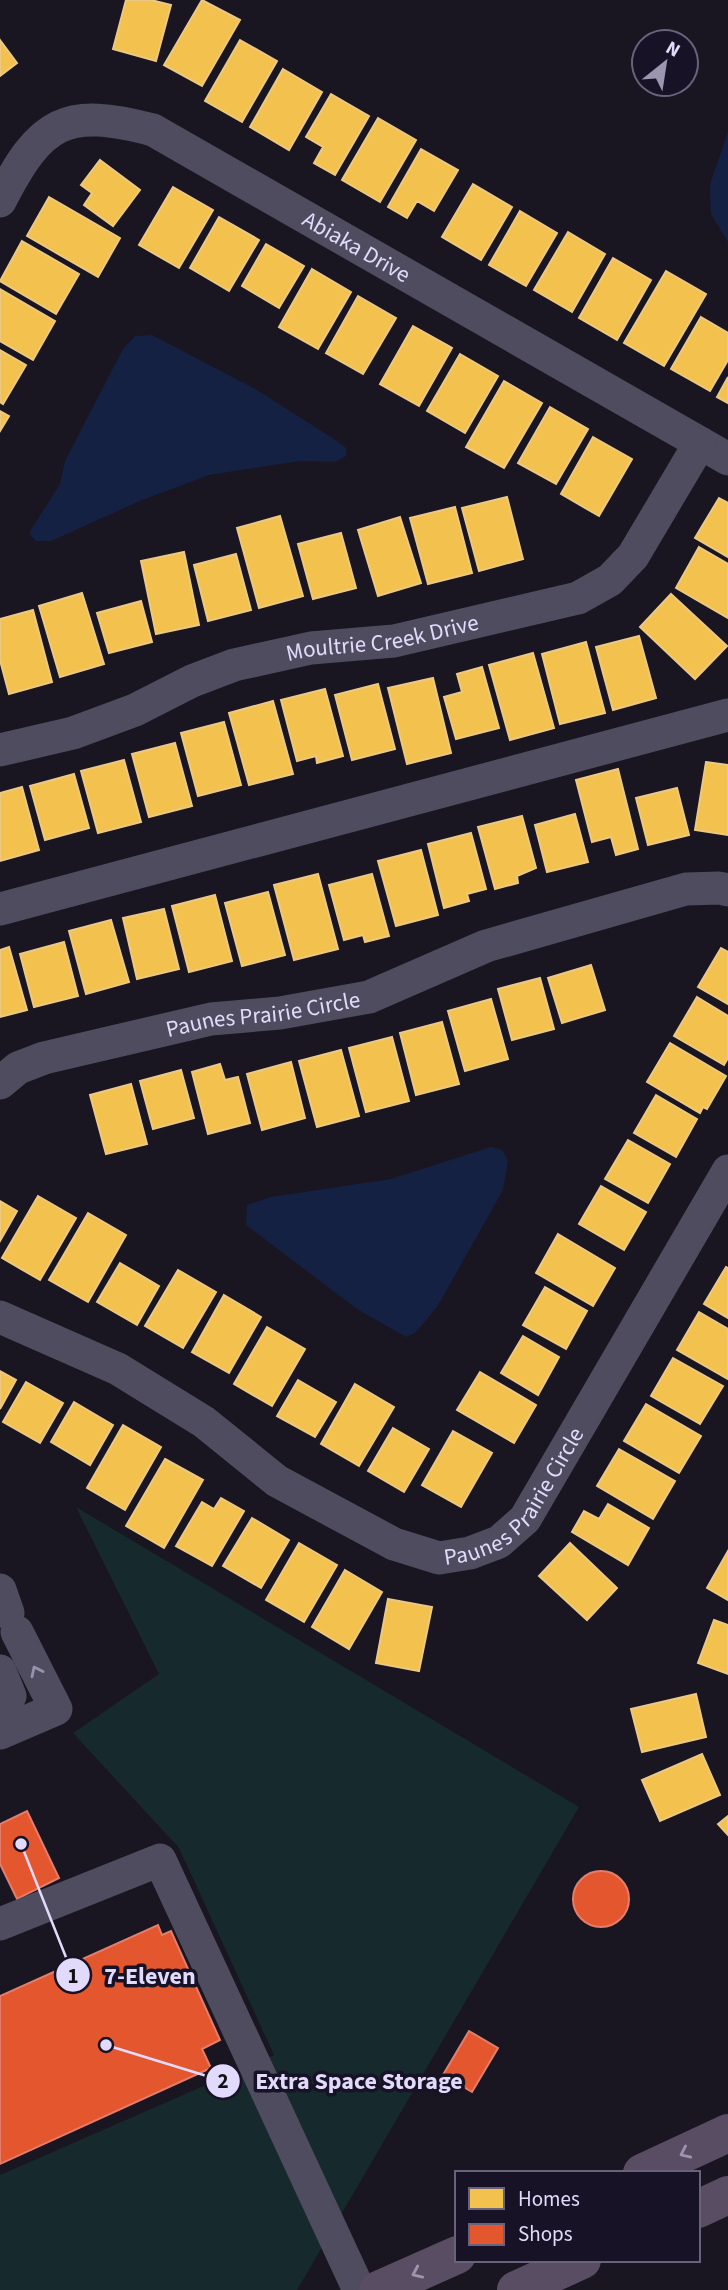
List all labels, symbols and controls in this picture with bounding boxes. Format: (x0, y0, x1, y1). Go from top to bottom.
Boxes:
north arrow (630, 28, 700, 98)
text: N (661, 35, 685, 64)
street label: Abiaka Drive (297, 202, 417, 291)
street label: Moultrie Creek Drive (283, 605, 482, 670)
street label: Paunes Prairie Circle (163, 982, 363, 1046)
street label: Paunes Prairie Circle (441, 1421, 592, 1573)
one-way arrow (31, 1666, 45, 1678)
callout: 7-Eleven (55, 1953, 210, 1998)
text: 7-Eleven (104, 1959, 196, 1994)
text: 1 (67, 1961, 79, 1991)
callout: Extra Space Storage (206, 2058, 477, 2103)
text: Extra Space Storage (255, 2064, 463, 2099)
text: 2 (217, 2066, 229, 2096)
one-way arrow (680, 2145, 692, 2159)
legend (455, 2171, 700, 2262)
text: Homes (518, 2184, 580, 2214)
text: Shops (518, 2219, 573, 2249)
one-way arrow (412, 2265, 425, 2279)

